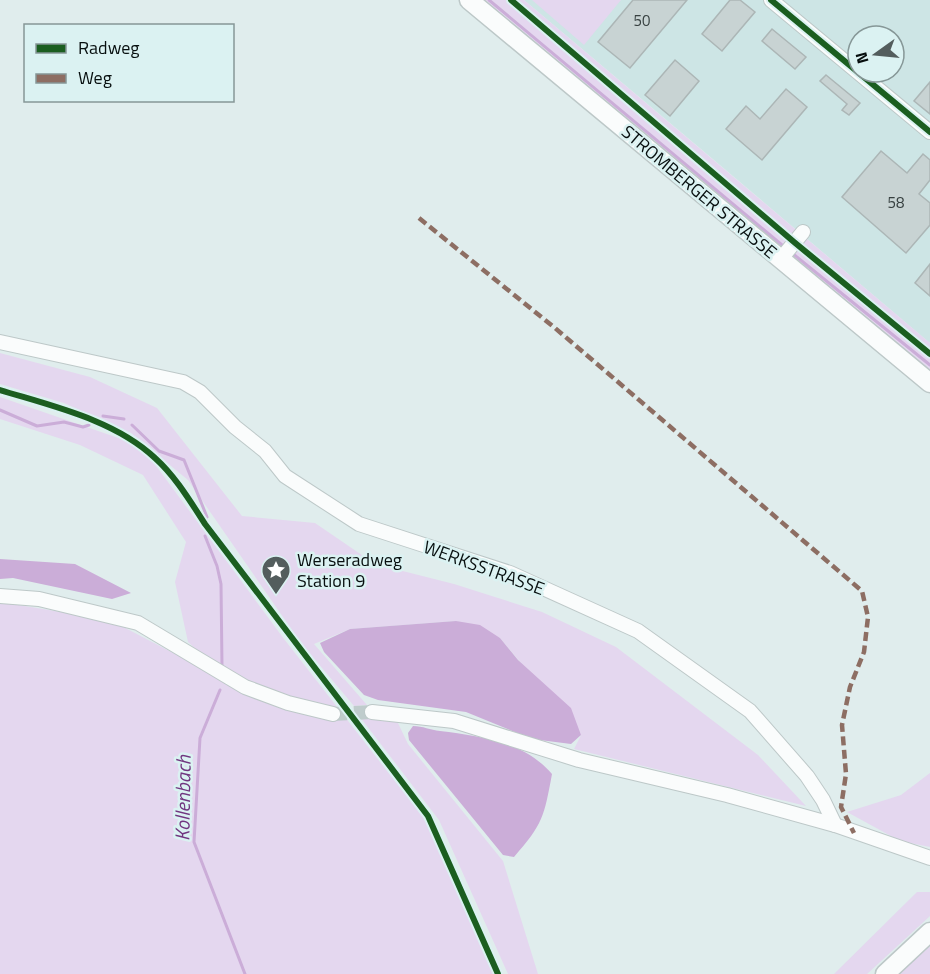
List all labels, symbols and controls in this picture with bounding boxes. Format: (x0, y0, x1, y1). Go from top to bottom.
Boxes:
house number: 50 (634, 9, 650, 32)
legend (24, 24, 234, 102)
north arrow (846, 24, 906, 84)
text: Radweg (78, 34, 140, 61)
text: N (848, 49, 875, 66)
text: Weg (78, 64, 112, 91)
street label: STROMBERGER STRASSE (616, 118, 783, 265)
house number: 58 (888, 191, 904, 214)
street label: WERKSSTRASSE (420, 533, 549, 602)
place label: Werseradweg Station 9 (297, 546, 402, 594)
place icon: Werseradweg Station 9 (260, 554, 292, 596)
water label: Kollenbach (166, 754, 199, 841)

